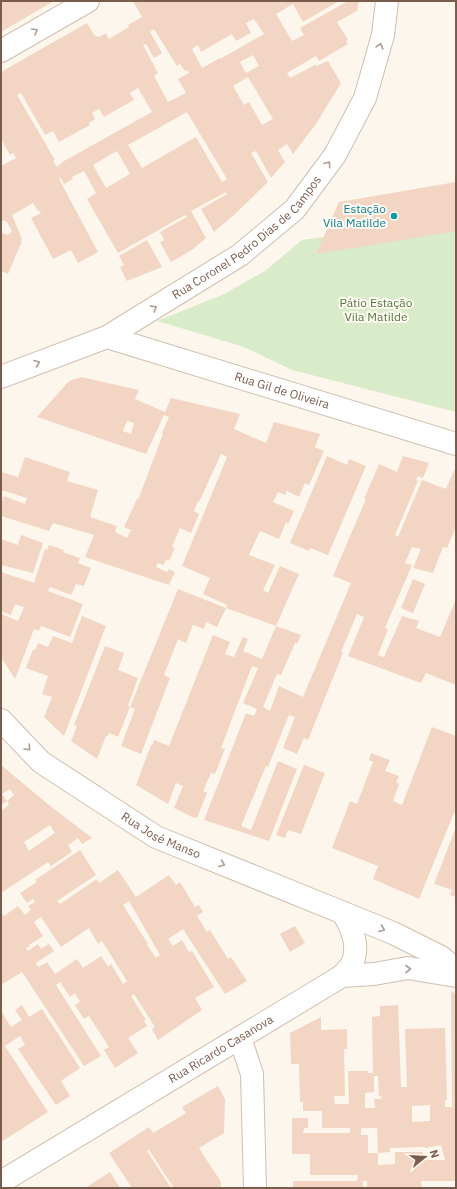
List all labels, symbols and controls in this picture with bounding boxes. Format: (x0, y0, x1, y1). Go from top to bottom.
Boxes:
one-way arrow (31, 29, 38, 36)
one-way arrow (375, 43, 384, 50)
one-way arrow (323, 162, 330, 169)
street label: Rua Coronel Pedro Dias de Campos (169, 172, 324, 302)
place label: Estação Vila Matilde (323, 201, 386, 230)
marker: Estação Vila Matilde (389, 211, 399, 221)
park label: Pátio Estação Vila Matilde (340, 295, 413, 324)
one-way arrow (150, 305, 157, 312)
one-way arrow (34, 360, 41, 368)
street label: Rua Gil de Oliveira (233, 369, 332, 412)
one-way arrow (23, 743, 31, 751)
street label: Rua José Manso (119, 808, 203, 861)
one-way arrow (219, 859, 226, 867)
one-way arrow (378, 924, 385, 932)
one-way arrow (405, 965, 411, 973)
street label: Rua Ricardo Casanova (166, 1011, 276, 1086)
north arrow (405, 1137, 445, 1177)
text: N (427, 1148, 442, 1160)

